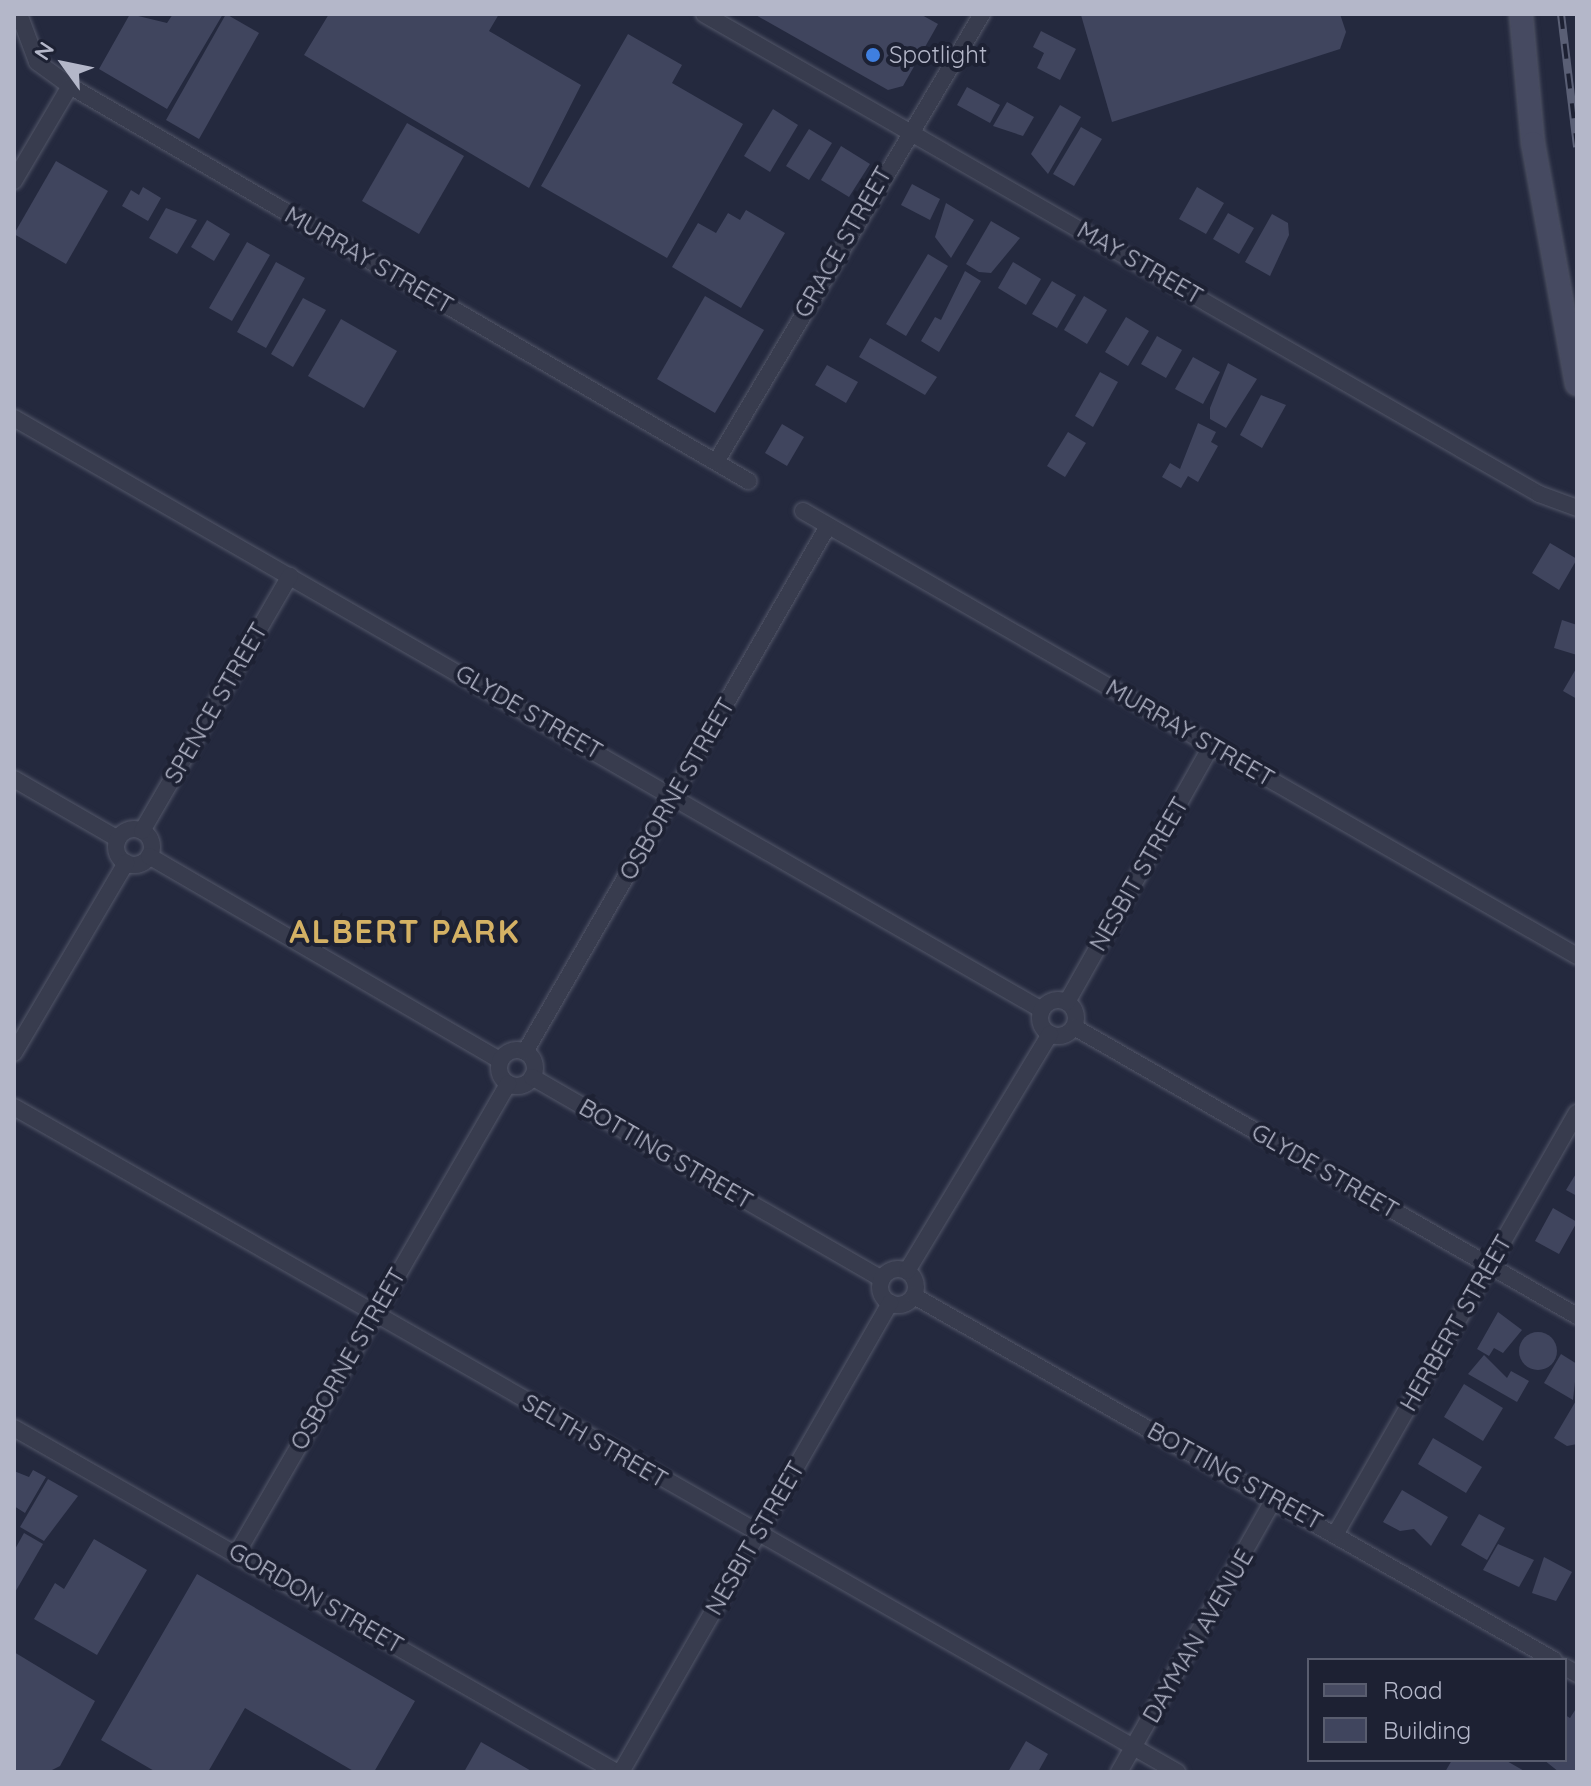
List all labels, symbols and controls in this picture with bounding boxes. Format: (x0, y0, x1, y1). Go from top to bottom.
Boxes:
north arrow (24, 24, 104, 104)
text: N (28, 37, 60, 65)
place label: Spotlight (889, 41, 987, 69)
marker: Spotlight (864, 46, 882, 64)
street label: GRACE STREET (788, 161, 898, 323)
street label: MURRAY STREET (280, 200, 458, 320)
street label: MAY STREET (1072, 215, 1208, 311)
street label: SPENCE STREET (158, 618, 274, 788)
street label: GLYDE STREET (450, 658, 608, 766)
street label: MURRAY STREET (1101, 673, 1279, 793)
street label: OSBORNE STREET (613, 693, 741, 885)
street label: NESBIT STREET (1083, 792, 1195, 956)
district label: ALBERT PARK (289, 912, 521, 950)
street label: BOTTING STREET (574, 1093, 758, 1215)
street label: GLYDE STREET (1246, 1117, 1404, 1225)
street label: HERBERT STREET (1394, 1230, 1518, 1416)
street label: OSBORNE STREET (284, 1263, 412, 1455)
street label: SELTH STREET (517, 1388, 673, 1494)
street label: BOTTING STREET (1142, 1416, 1328, 1536)
street label: NESBIT STREET (699, 1456, 811, 1620)
street label: GORDON STREET (224, 1536, 408, 1660)
street label: DAYMAN AVENUE (1137, 1544, 1259, 1728)
legend (1307, 1658, 1567, 1762)
text: Road (1383, 1675, 1443, 1705)
text: Building (1383, 1715, 1471, 1745)

